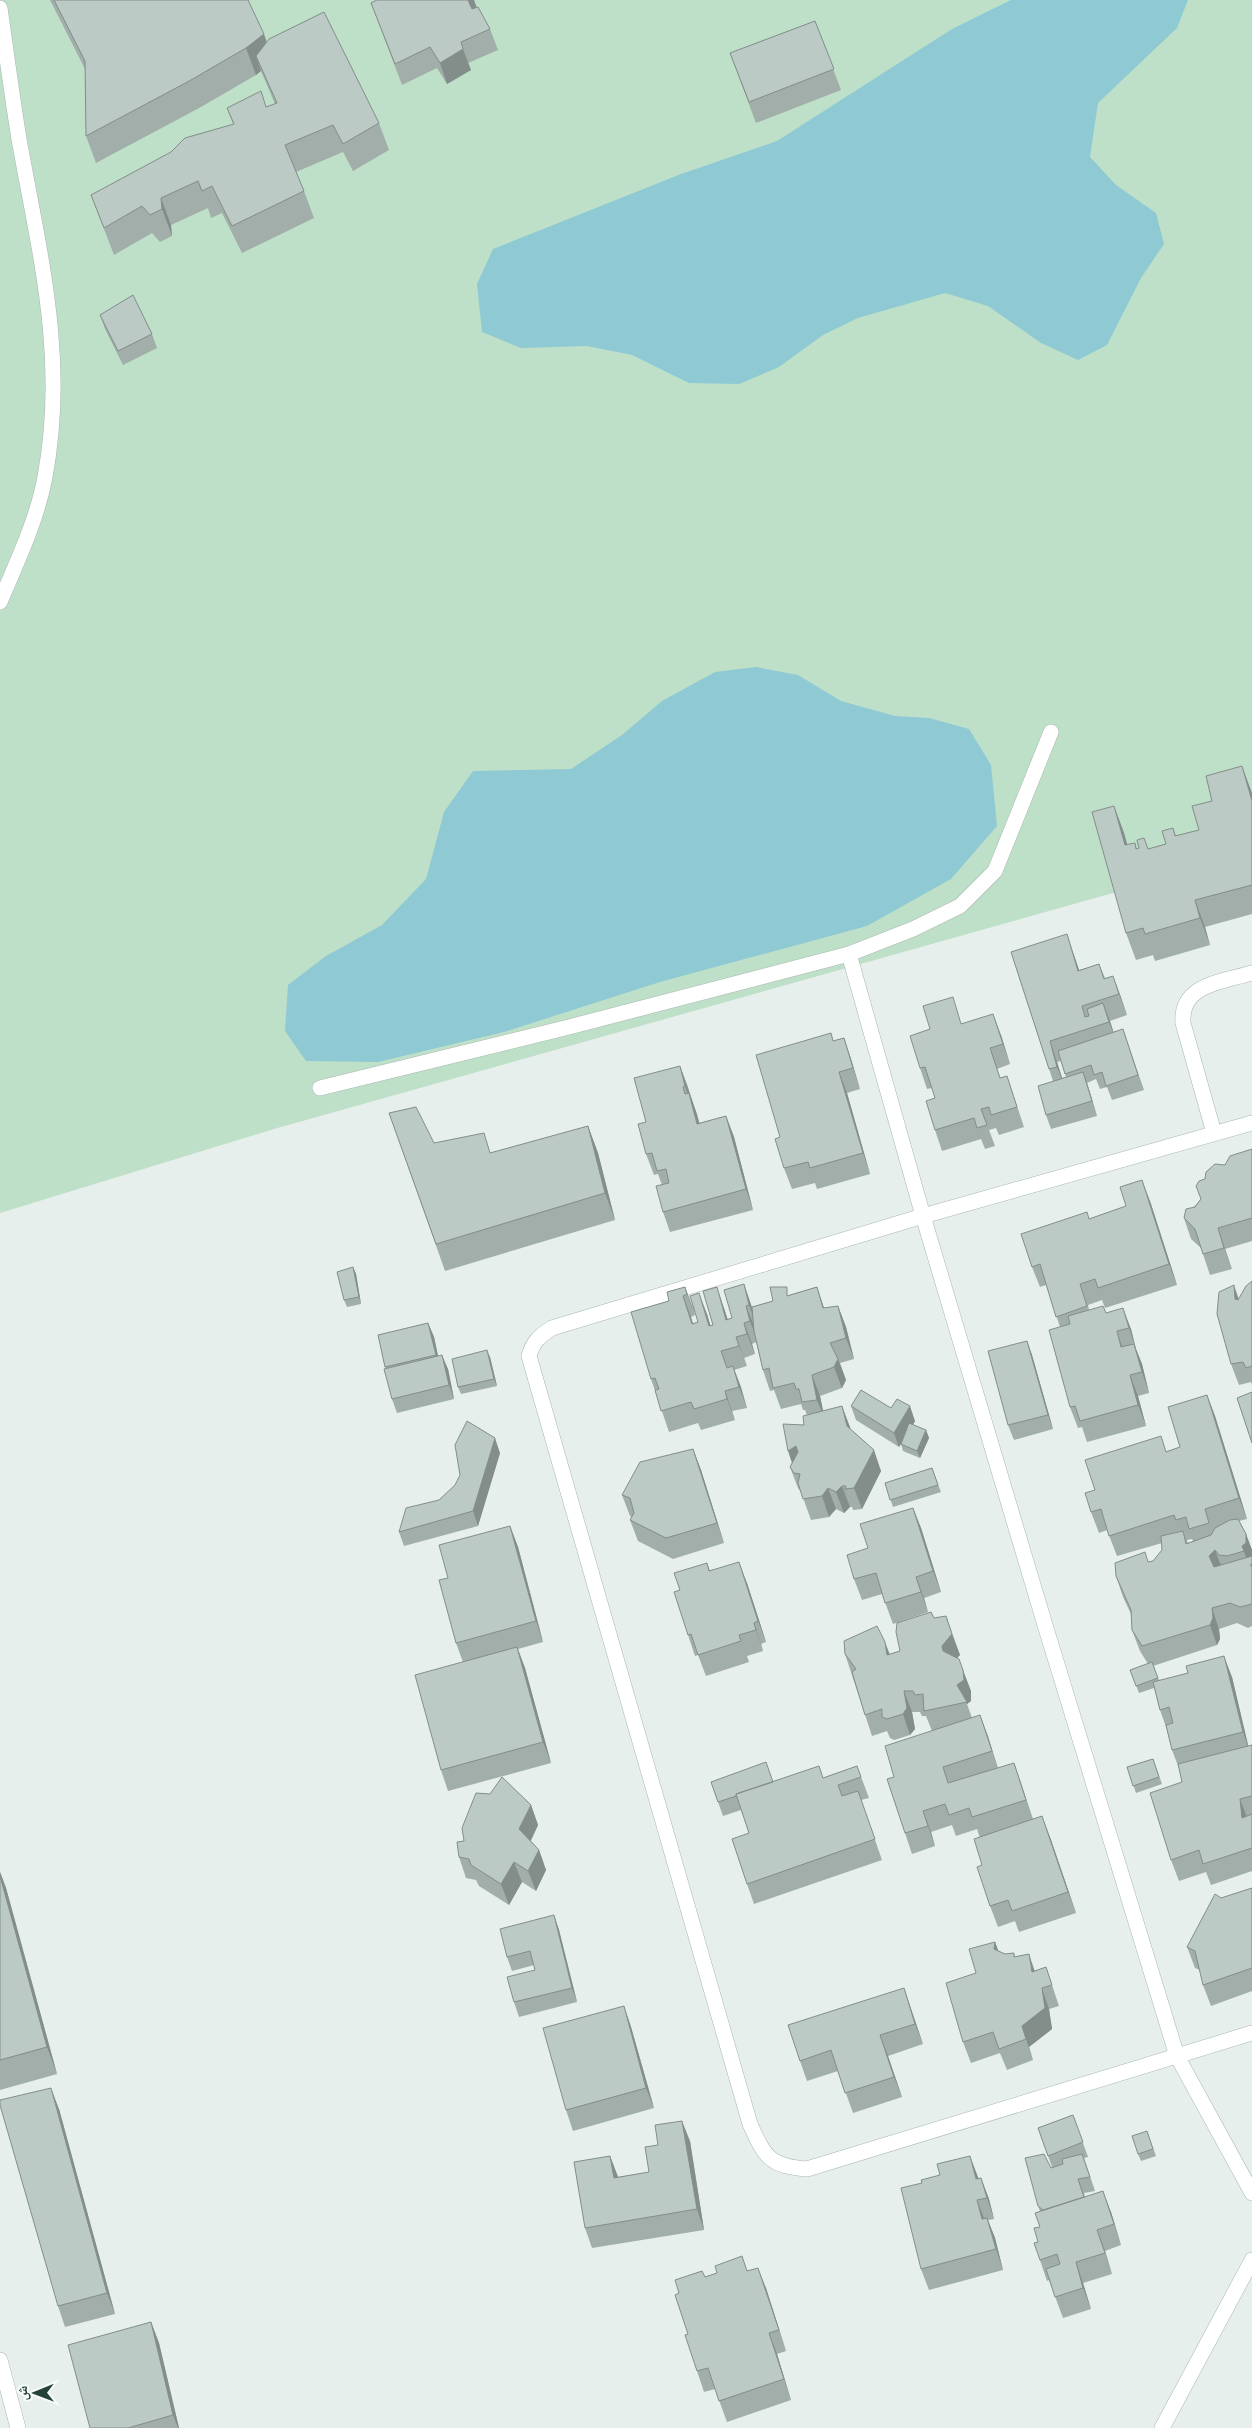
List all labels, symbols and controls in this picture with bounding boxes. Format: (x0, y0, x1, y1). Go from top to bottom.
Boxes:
north arrow (10, 2368, 60, 2418)
text: ش (13, 2386, 31, 2401)

